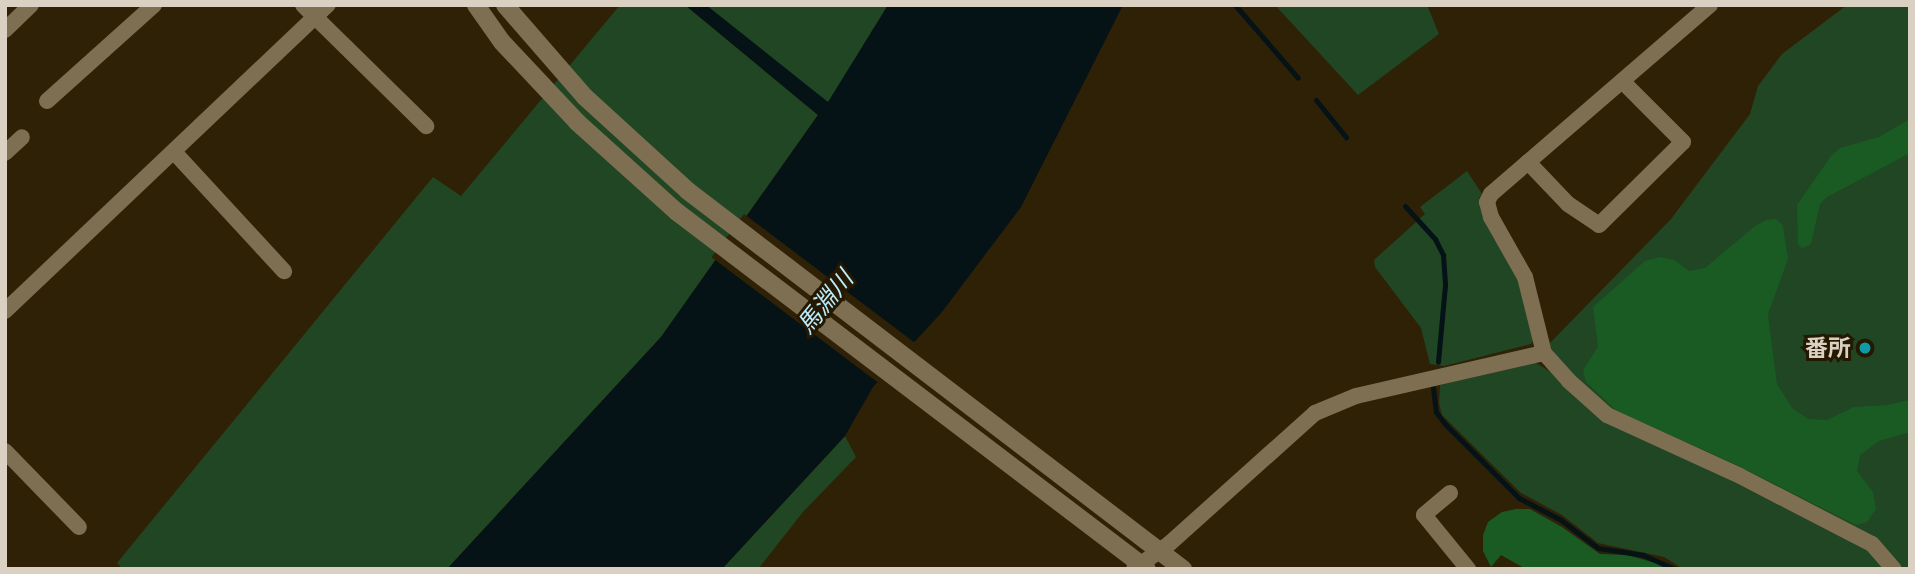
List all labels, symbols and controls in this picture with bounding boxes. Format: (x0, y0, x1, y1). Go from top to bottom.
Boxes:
water label: 馬淵川 (791, 265, 859, 339)
place label: 番所 (1805, 334, 1851, 362)
marker: 番所 (1857, 340, 1873, 356)

